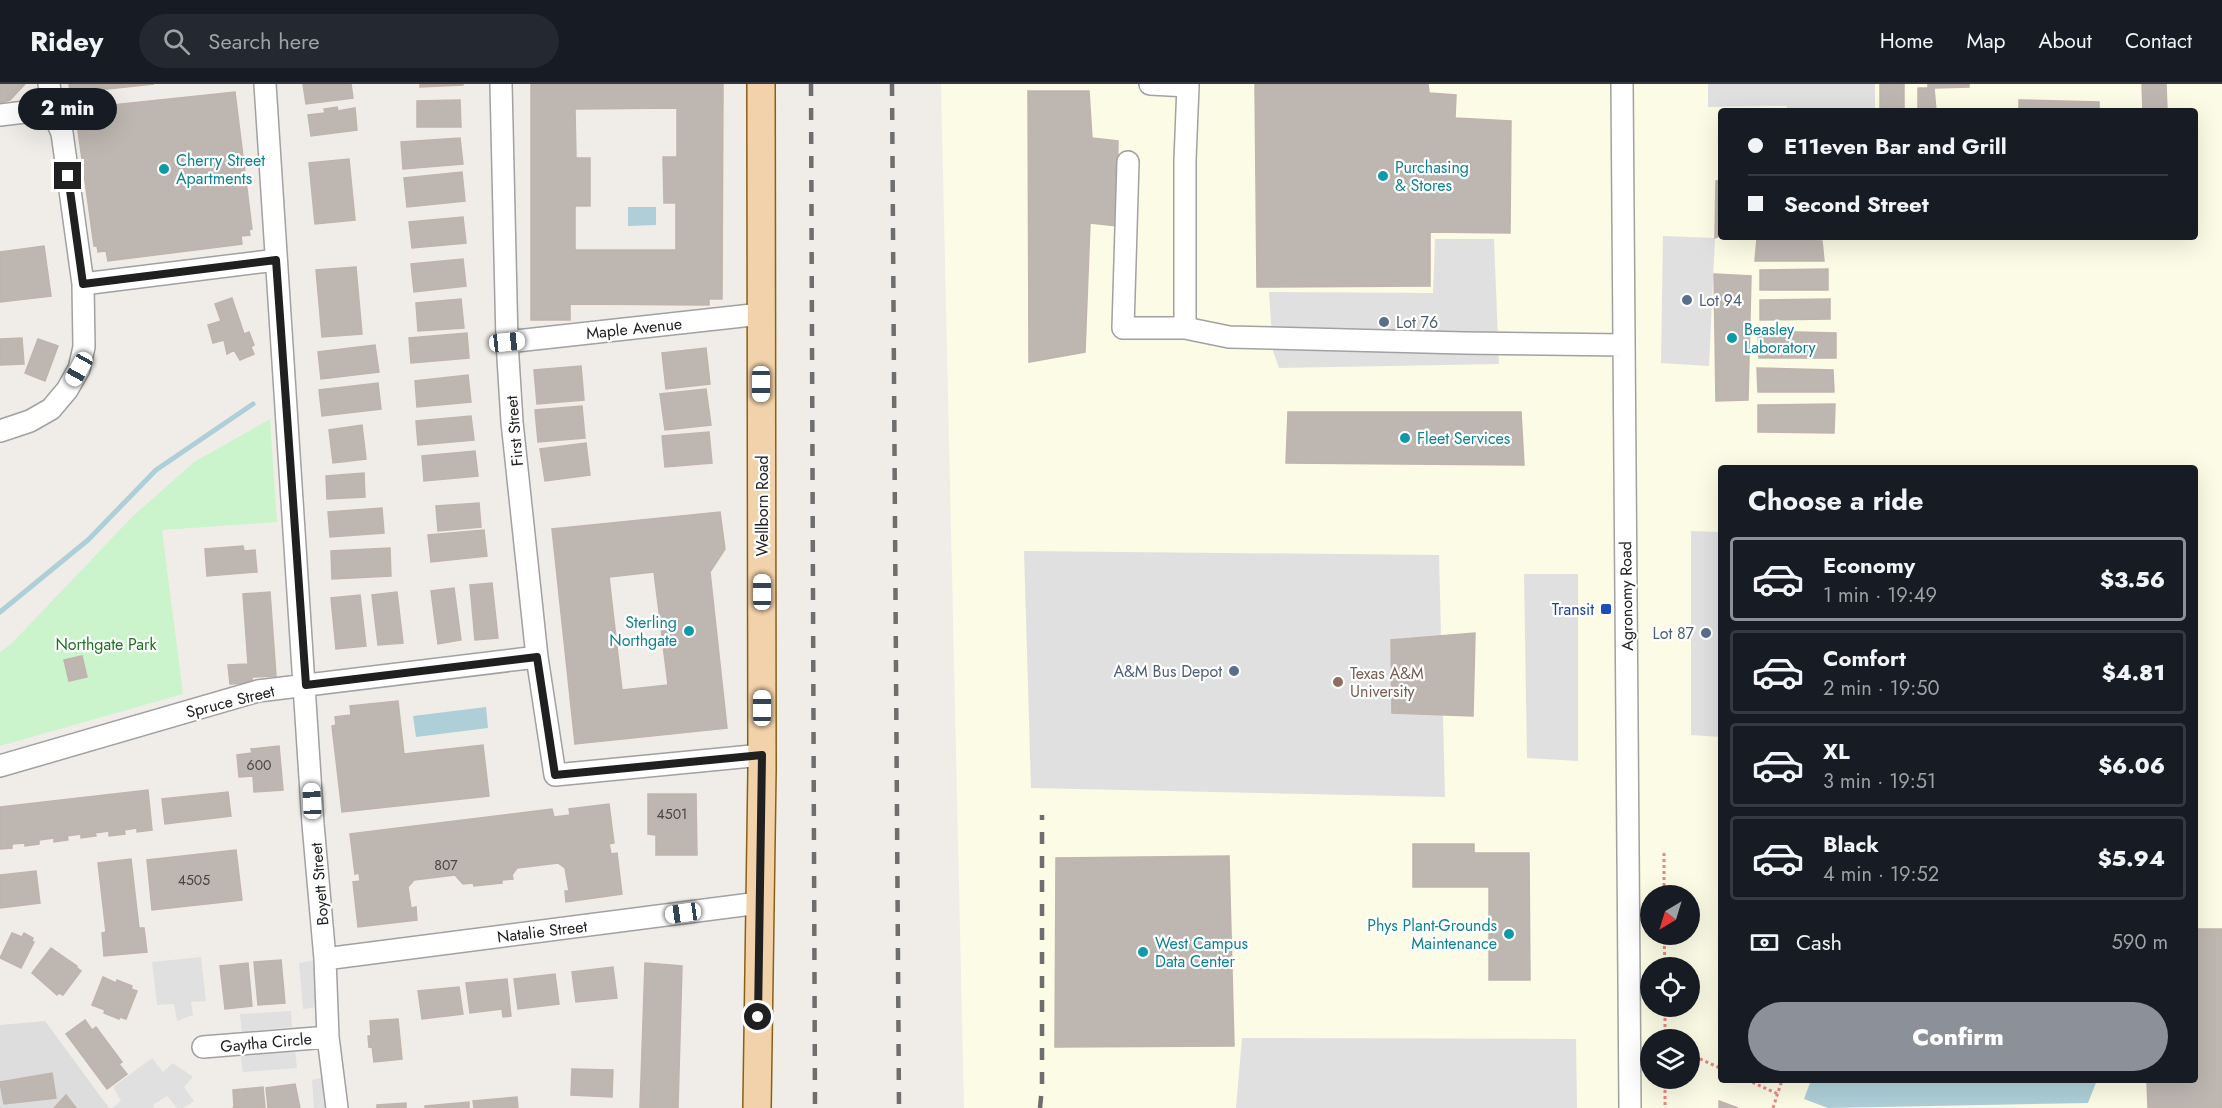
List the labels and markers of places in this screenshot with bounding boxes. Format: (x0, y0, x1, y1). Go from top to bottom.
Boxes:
place label: Cherry Street Apartments (176, 149, 265, 190)
place label: Purchasing & Stores (1395, 156, 1469, 197)
marker: Cherry Street Apartments (157, 162, 171, 176)
marker: Purchasing & Stores (1376, 169, 1390, 183)
place label: Lot 94 (1699, 289, 1742, 312)
marker: Lot 94 (1680, 293, 1694, 307)
place label: Lot 76 (1396, 311, 1438, 334)
marker: Lot 76 (1377, 315, 1391, 329)
place label: Beasley Laboratory (1744, 318, 1816, 359)
marker: Beasley Laboratory (1725, 331, 1739, 345)
place label: Fleet Services (1417, 427, 1510, 450)
marker: Fleet Services (1398, 431, 1412, 445)
place label: Transit (1552, 598, 1594, 621)
marker: Transit (1599, 602, 1613, 616)
place label: Sterling Northgate (609, 611, 677, 652)
place label: Lot 87 (1653, 622, 1695, 645)
marker: Sterling Northgate (682, 624, 696, 638)
marker: Lot 87 (1699, 626, 1713, 640)
place label: A&M Bus Depot (1113, 660, 1222, 683)
place label: Texas A&M University (1350, 662, 1424, 703)
marker: A&M Bus Depot (1227, 664, 1241, 678)
marker: Texas A&M University (1331, 675, 1345, 689)
place label: Phys Plant-Grounds Maintenance (1367, 914, 1497, 955)
marker: Phys Plant-Grounds Maintenance (1502, 927, 1516, 941)
place label: West Campus Data Center (1155, 932, 1248, 973)
marker: West Campus Data Center (1136, 945, 1150, 959)

